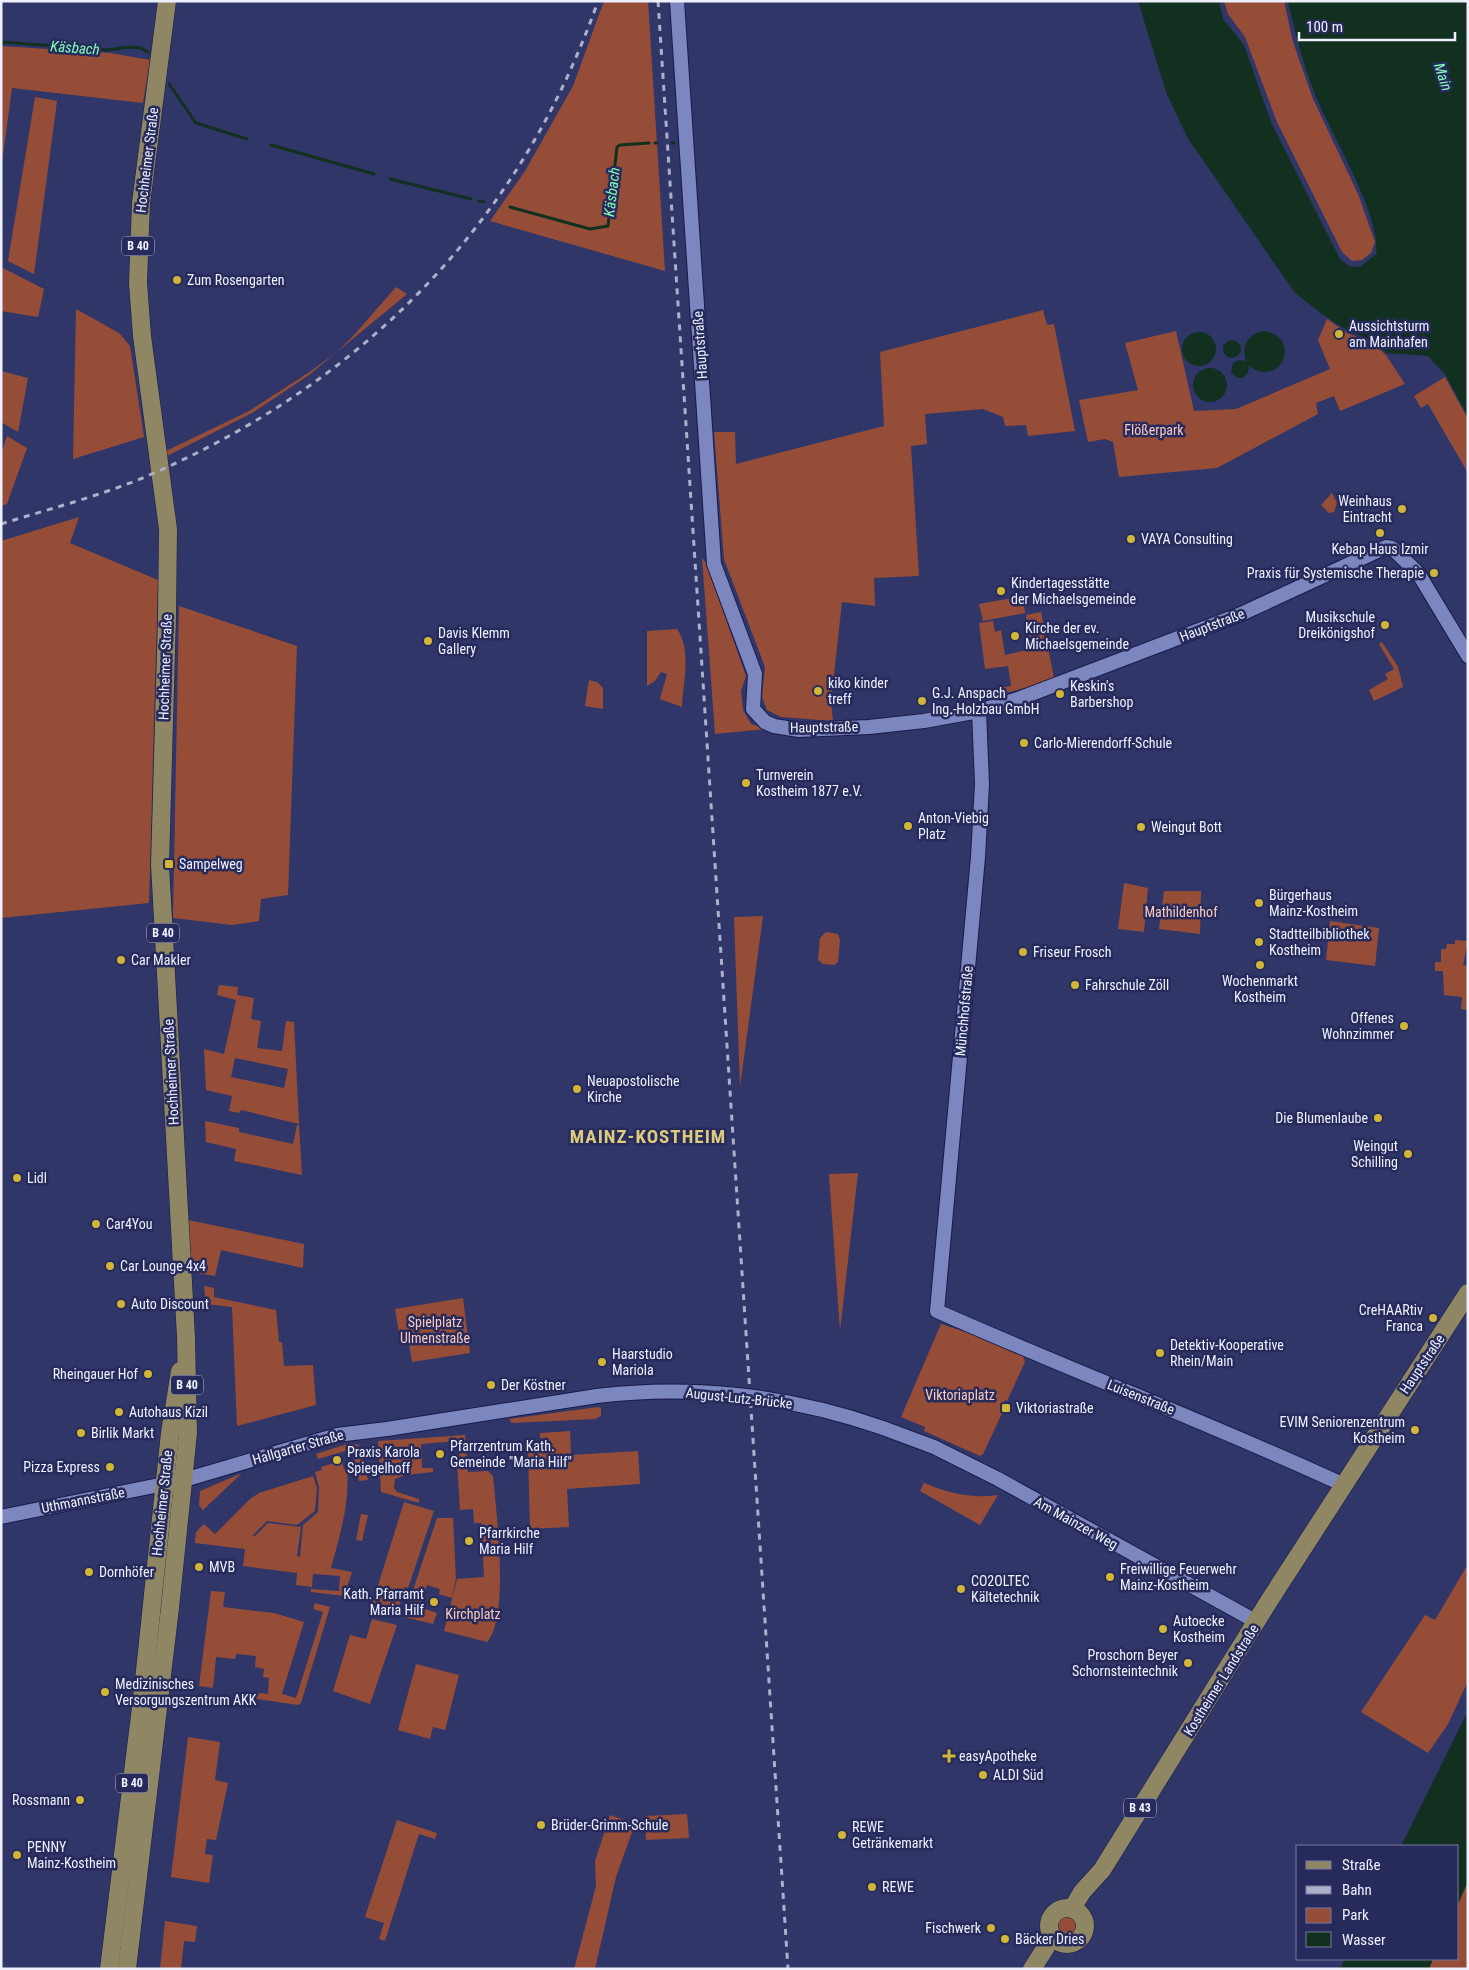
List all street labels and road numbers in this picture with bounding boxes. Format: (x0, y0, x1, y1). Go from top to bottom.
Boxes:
street label: Hochheimer Straße (133, 106, 161, 214)
road number: B 40 (122, 237, 154, 256)
street label: Hauptstraße (690, 310, 710, 380)
street label: Hauptstraße (1177, 605, 1247, 645)
street label: Hochheimer Straße (155, 613, 175, 720)
street label: Hauptstraße (790, 718, 859, 736)
road number: B 40 (147, 924, 179, 942)
street label: Münchhofstraße (952, 965, 976, 1057)
street label: Hochheimer Straße (160, 1018, 182, 1125)
street label: Hauptstraße (1396, 1331, 1448, 1397)
road number: B 40 (171, 1376, 203, 1394)
street label: Luisenstraße (1105, 1376, 1177, 1418)
street label: August-Lutz-Brücke (685, 1384, 794, 1412)
street label: Hallgarter Straße (251, 1426, 346, 1468)
street label: Hochheimer Straße (149, 1449, 176, 1557)
street label: Uthmannstraße (40, 1484, 127, 1516)
street label: Am Mainzer Weg (1031, 1493, 1121, 1553)
street label: Kostheimer Landstraße (1180, 1621, 1262, 1739)
road number: B 40 (116, 1774, 148, 1792)
road number: B 43 (1124, 1799, 1156, 1818)

